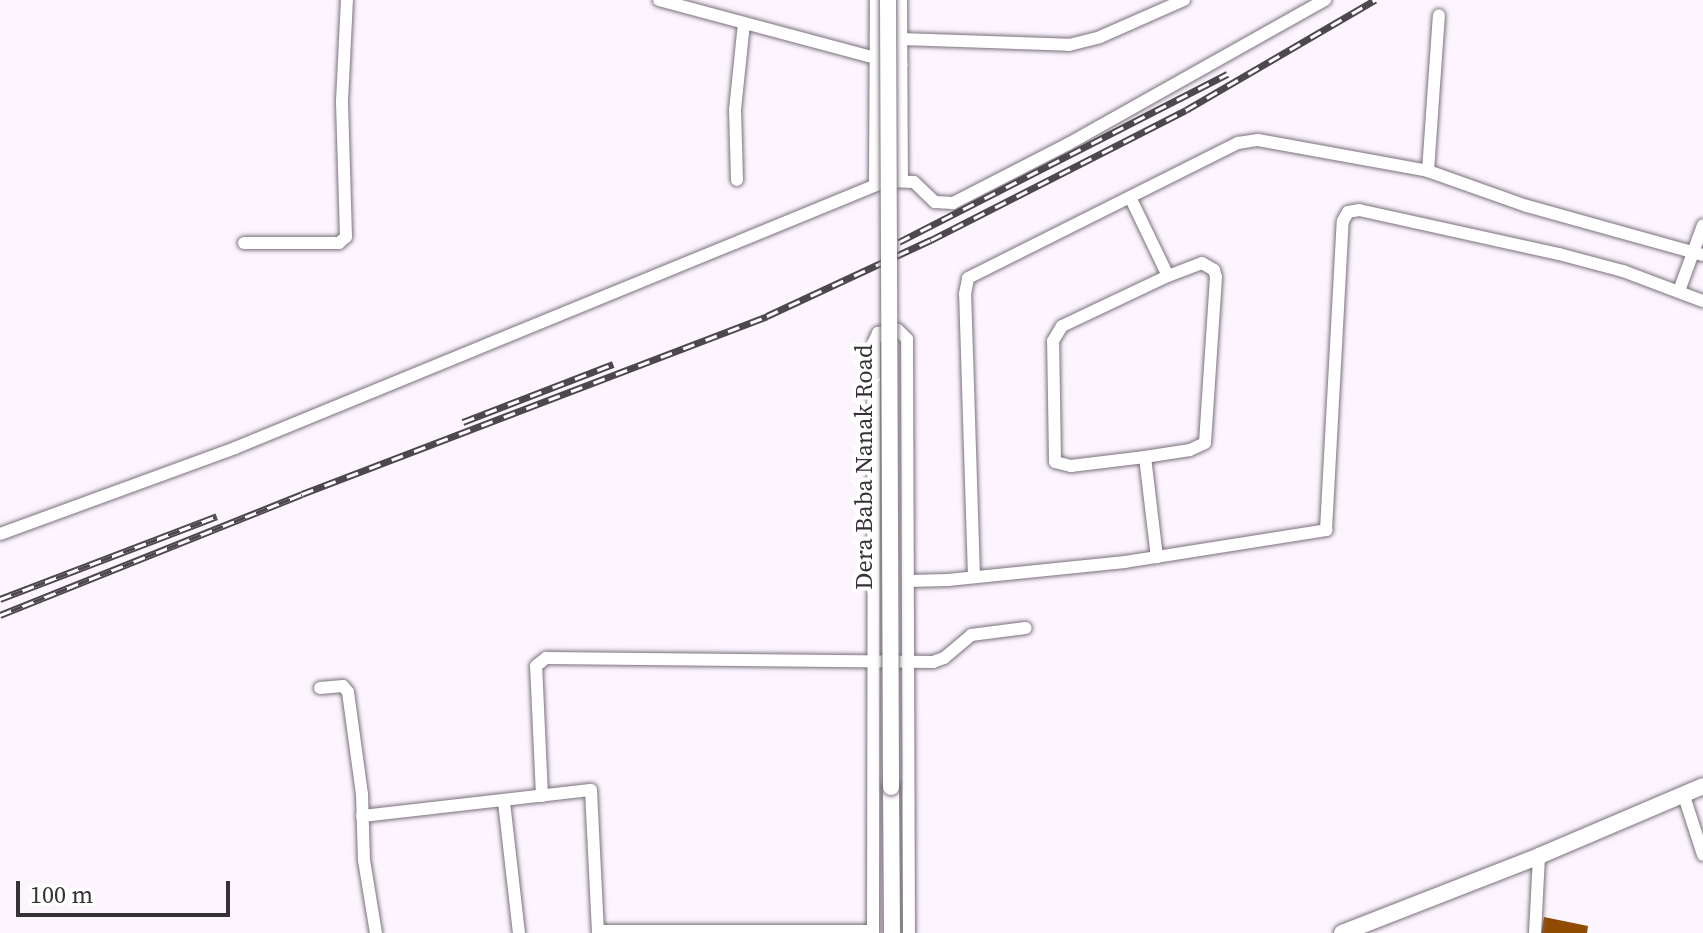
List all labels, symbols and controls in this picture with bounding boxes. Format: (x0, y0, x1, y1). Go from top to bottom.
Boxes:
street label: Dera Baba Nanak Road (850, 344, 878, 590)
scale bar (20, 865, 234, 915)
text: 100 m (30, 878, 93, 911)

